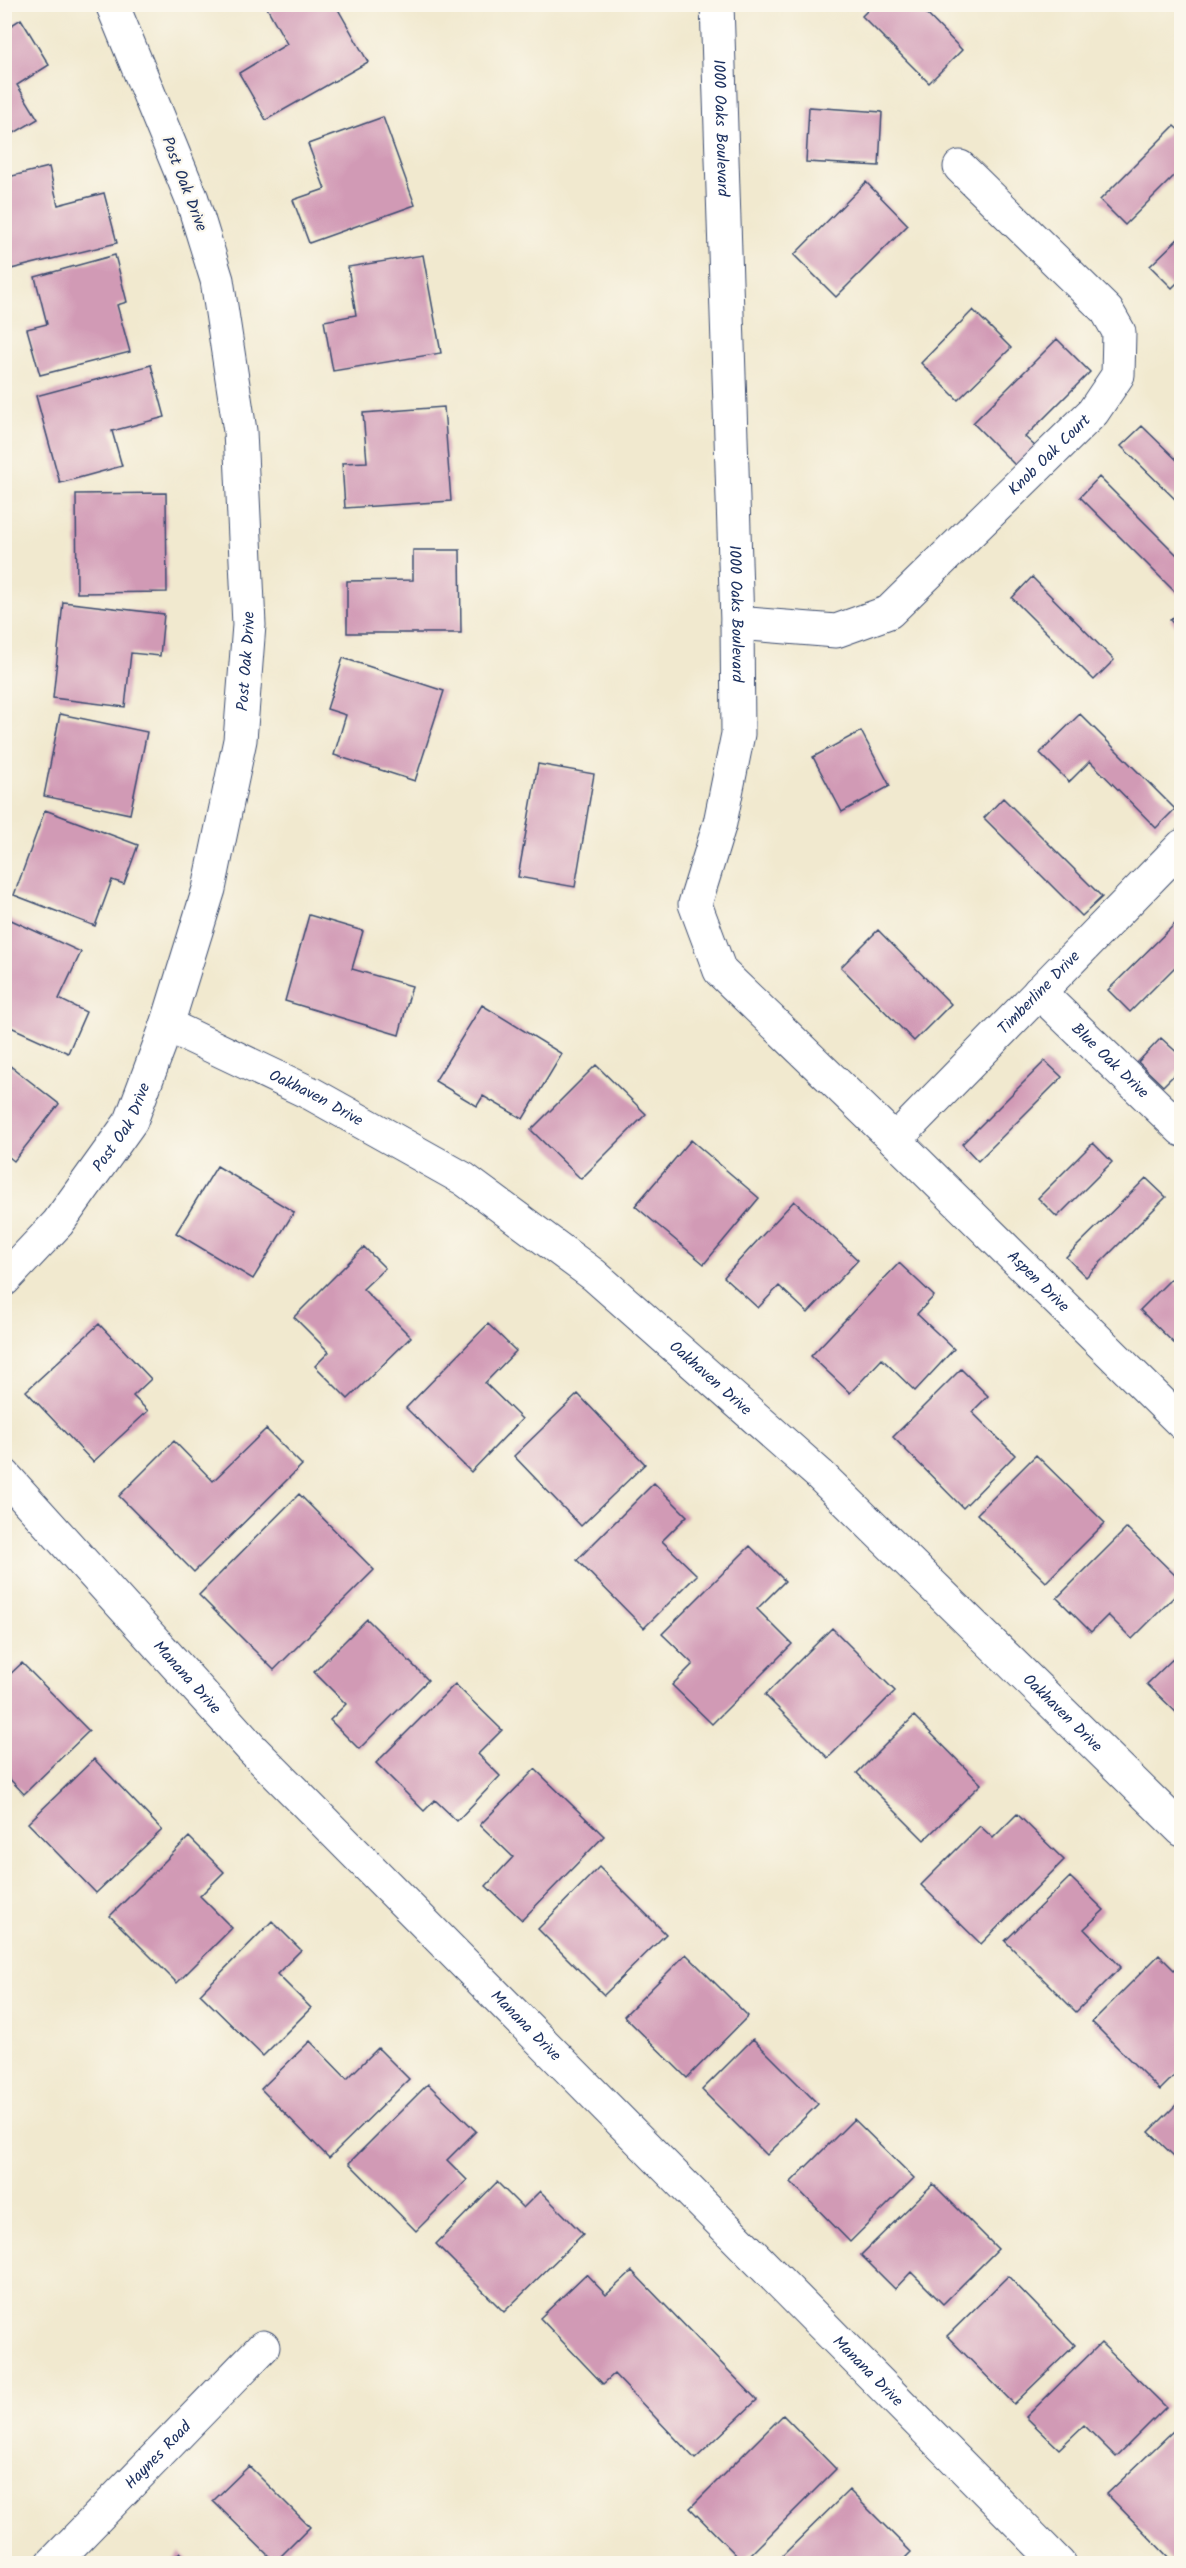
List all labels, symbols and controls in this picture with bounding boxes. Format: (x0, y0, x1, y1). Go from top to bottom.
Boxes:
street label: 1000 Oaks Boulevard (706, 59, 736, 198)
street label: Post Oak Drive (154, 133, 214, 235)
street label: Knob Oak Court (1002, 408, 1097, 501)
street label: 1000 Oaks Boulevard (722, 545, 750, 684)
street label: Post Oak Drive (230, 611, 262, 712)
street label: Timberline Drive (992, 945, 1086, 1040)
street label: Blue Oak Drive (1066, 1017, 1155, 1105)
street label: Oakhaven Drive (265, 1063, 368, 1133)
street label: Post Oak Drive (86, 1079, 157, 1177)
street label: Aspen Drive (1001, 1244, 1076, 1318)
street label: Oakhaven Drive (664, 1335, 758, 1422)
street label: Manana Drive (147, 1635, 227, 1720)
street label: Oakhaven Drive (1017, 1668, 1108, 1758)
street label: Manana Drive (485, 1984, 567, 2067)
street label: Manana Drive (827, 2330, 909, 2413)
street label: Haynes Road (119, 2414, 198, 2495)

